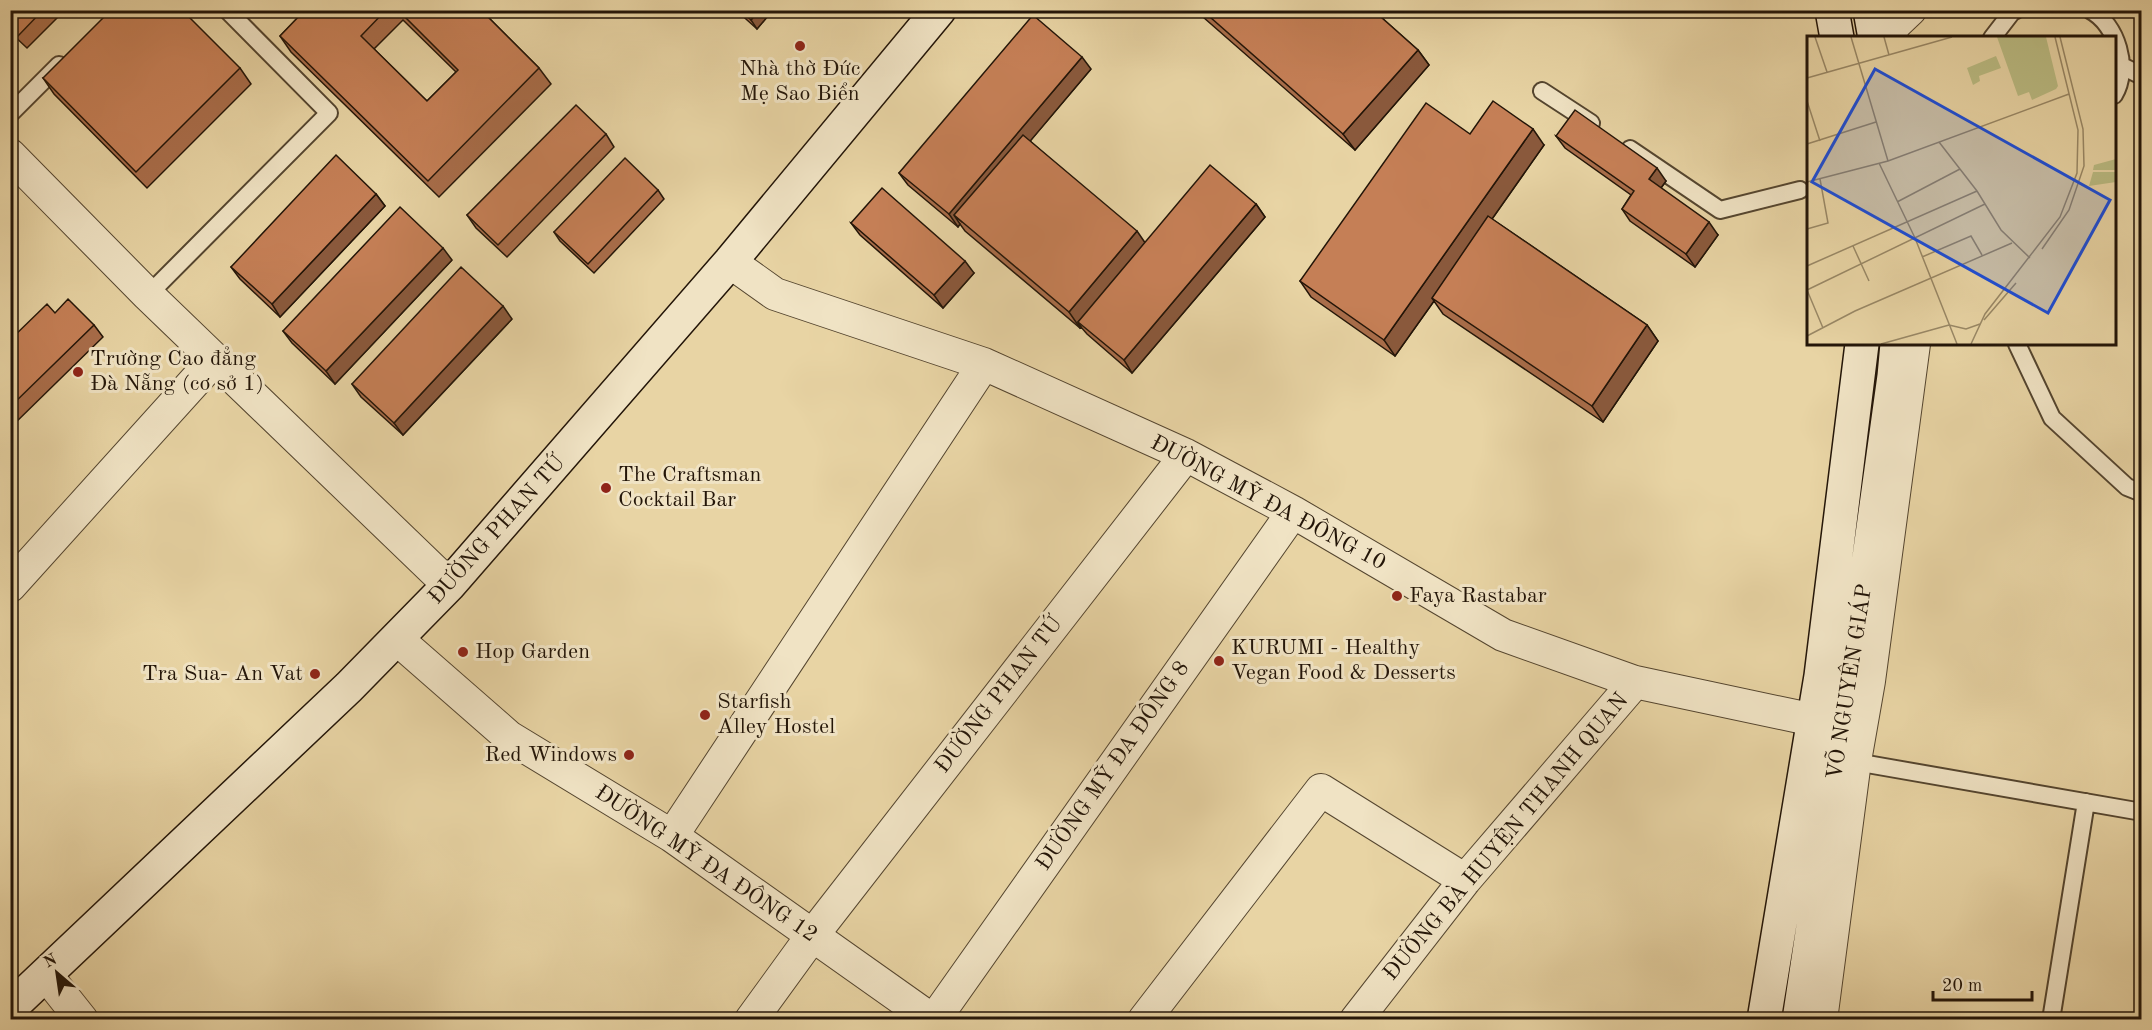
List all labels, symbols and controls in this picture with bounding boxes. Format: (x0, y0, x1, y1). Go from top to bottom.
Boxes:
inset map (1807, 36, 2116, 345)
marker: Nhà thờ Đức Mẹ Sao Biển (793, 39, 807, 53)
place label: Nhà thờ Đức Mẹ Sao Biển (740, 58, 860, 105)
place label: Trường Cao đẳng Đà Nẵng (cơ sở 1) (90, 346, 264, 395)
marker: Trường Cao đẳng Đà Nẵng (cơ sở 1) (71, 365, 85, 379)
street label: ĐƯỜNG MỸ ĐA ĐÔNG 10 (1147, 428, 1391, 574)
street label: ĐƯỜNG PHAN TỨ (422, 448, 570, 609)
place label: The Craftsman Cocktail Bar (618, 464, 761, 511)
marker: The Craftsman Cocktail Bar (599, 481, 613, 495)
street label: VÕ NGUYÊN GIÁP (1820, 582, 1876, 781)
place label: Faya Rastabar (1409, 585, 1547, 607)
marker: Faya Rastabar (1390, 589, 1404, 603)
street label: ĐƯỜNG PHAN TỨ (928, 609, 1067, 777)
place label: KURUMI - Healthy Vegan Food & Desserts (1231, 637, 1456, 684)
place label: Hop Garden (475, 641, 590, 663)
marker: Hop Garden (456, 645, 470, 659)
marker: KURUMI - Healthy Vegan Food & Desserts (1212, 654, 1226, 668)
street label: ĐƯỜNG MỸ ĐA ĐÔNG 8 (1029, 655, 1194, 875)
place label: Tra Sua- An Vat (142, 663, 303, 685)
marker: Tra Sua- An Vat (308, 667, 322, 681)
street label: ĐƯỜNG BÀ HUYỆN THANH QUAN (1376, 687, 1633, 985)
place label: Starfish Alley Hostel (717, 691, 835, 738)
marker: Starfish Alley Hostel (698, 708, 712, 722)
place label: Red Windows (484, 744, 617, 766)
marker: Red Windows (622, 748, 636, 762)
street label: ĐƯỜNG MỸ ĐA ĐÔNG 12 (591, 778, 823, 947)
north arrow (27, 943, 87, 1003)
text: N (41, 951, 61, 972)
scale bar (1933, 964, 2032, 1002)
text: 20 m (1942, 977, 1982, 995)

